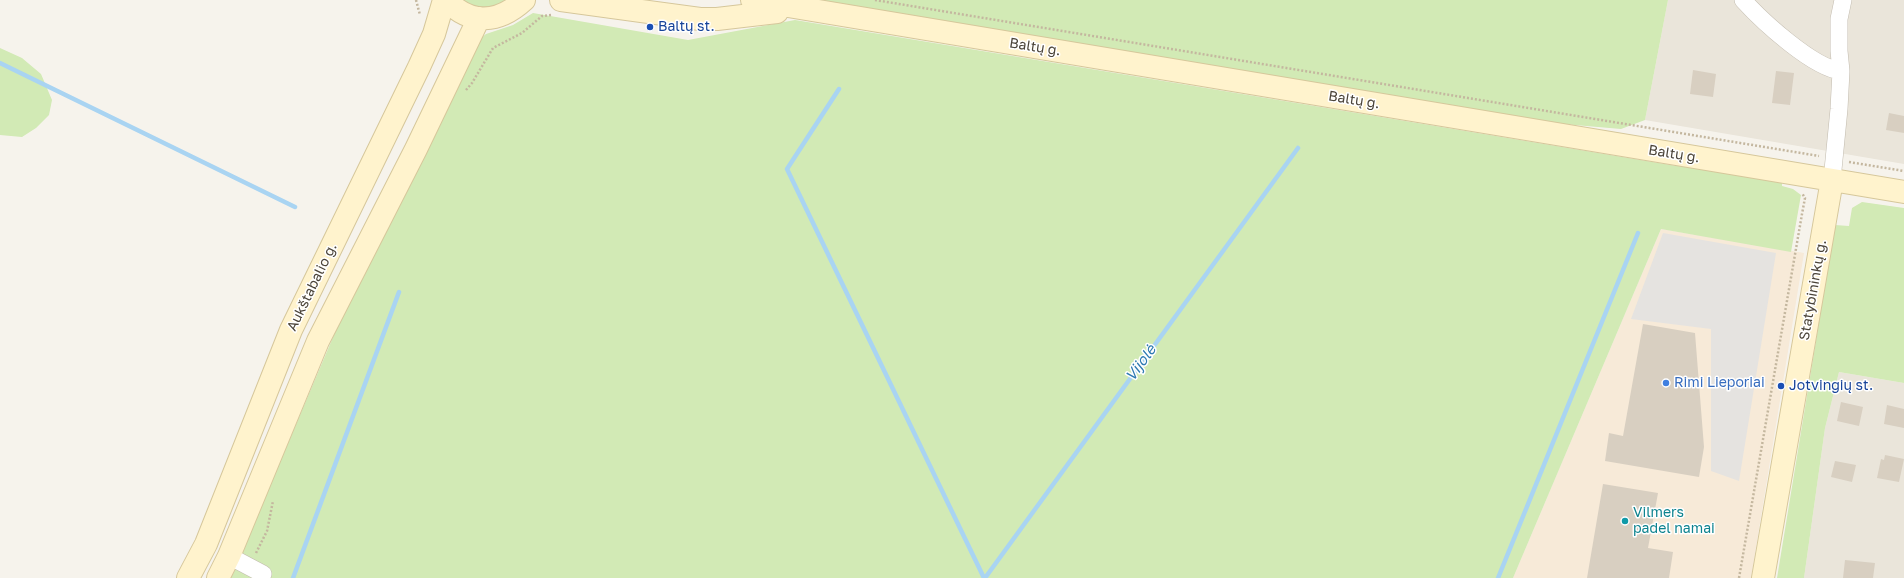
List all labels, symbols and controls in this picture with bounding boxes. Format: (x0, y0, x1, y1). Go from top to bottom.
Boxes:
place label: Baltų st. (658, 19, 715, 35)
marker: Baltų st. (645, 22, 655, 32)
street label: Baltų g. (1008, 35, 1062, 59)
street label: Baltų g. (1327, 88, 1381, 112)
street label: Baltų g. (1647, 142, 1701, 166)
street label: Statybininkų g. (1796, 238, 1830, 342)
street label: Aukštabalio g. (283, 240, 341, 334)
water label: Vijolė (1122, 341, 1160, 385)
place label: Rimi Lieporiai (1674, 375, 1765, 391)
marker: Rimi Lieporiai (1661, 378, 1671, 388)
place label: Jotvingių st. (1789, 378, 1873, 394)
marker: Jotvingių st. (1776, 381, 1786, 391)
place label: Vilmers padel namai (1633, 505, 1715, 538)
marker: Vilmers padel namai (1620, 516, 1630, 526)

